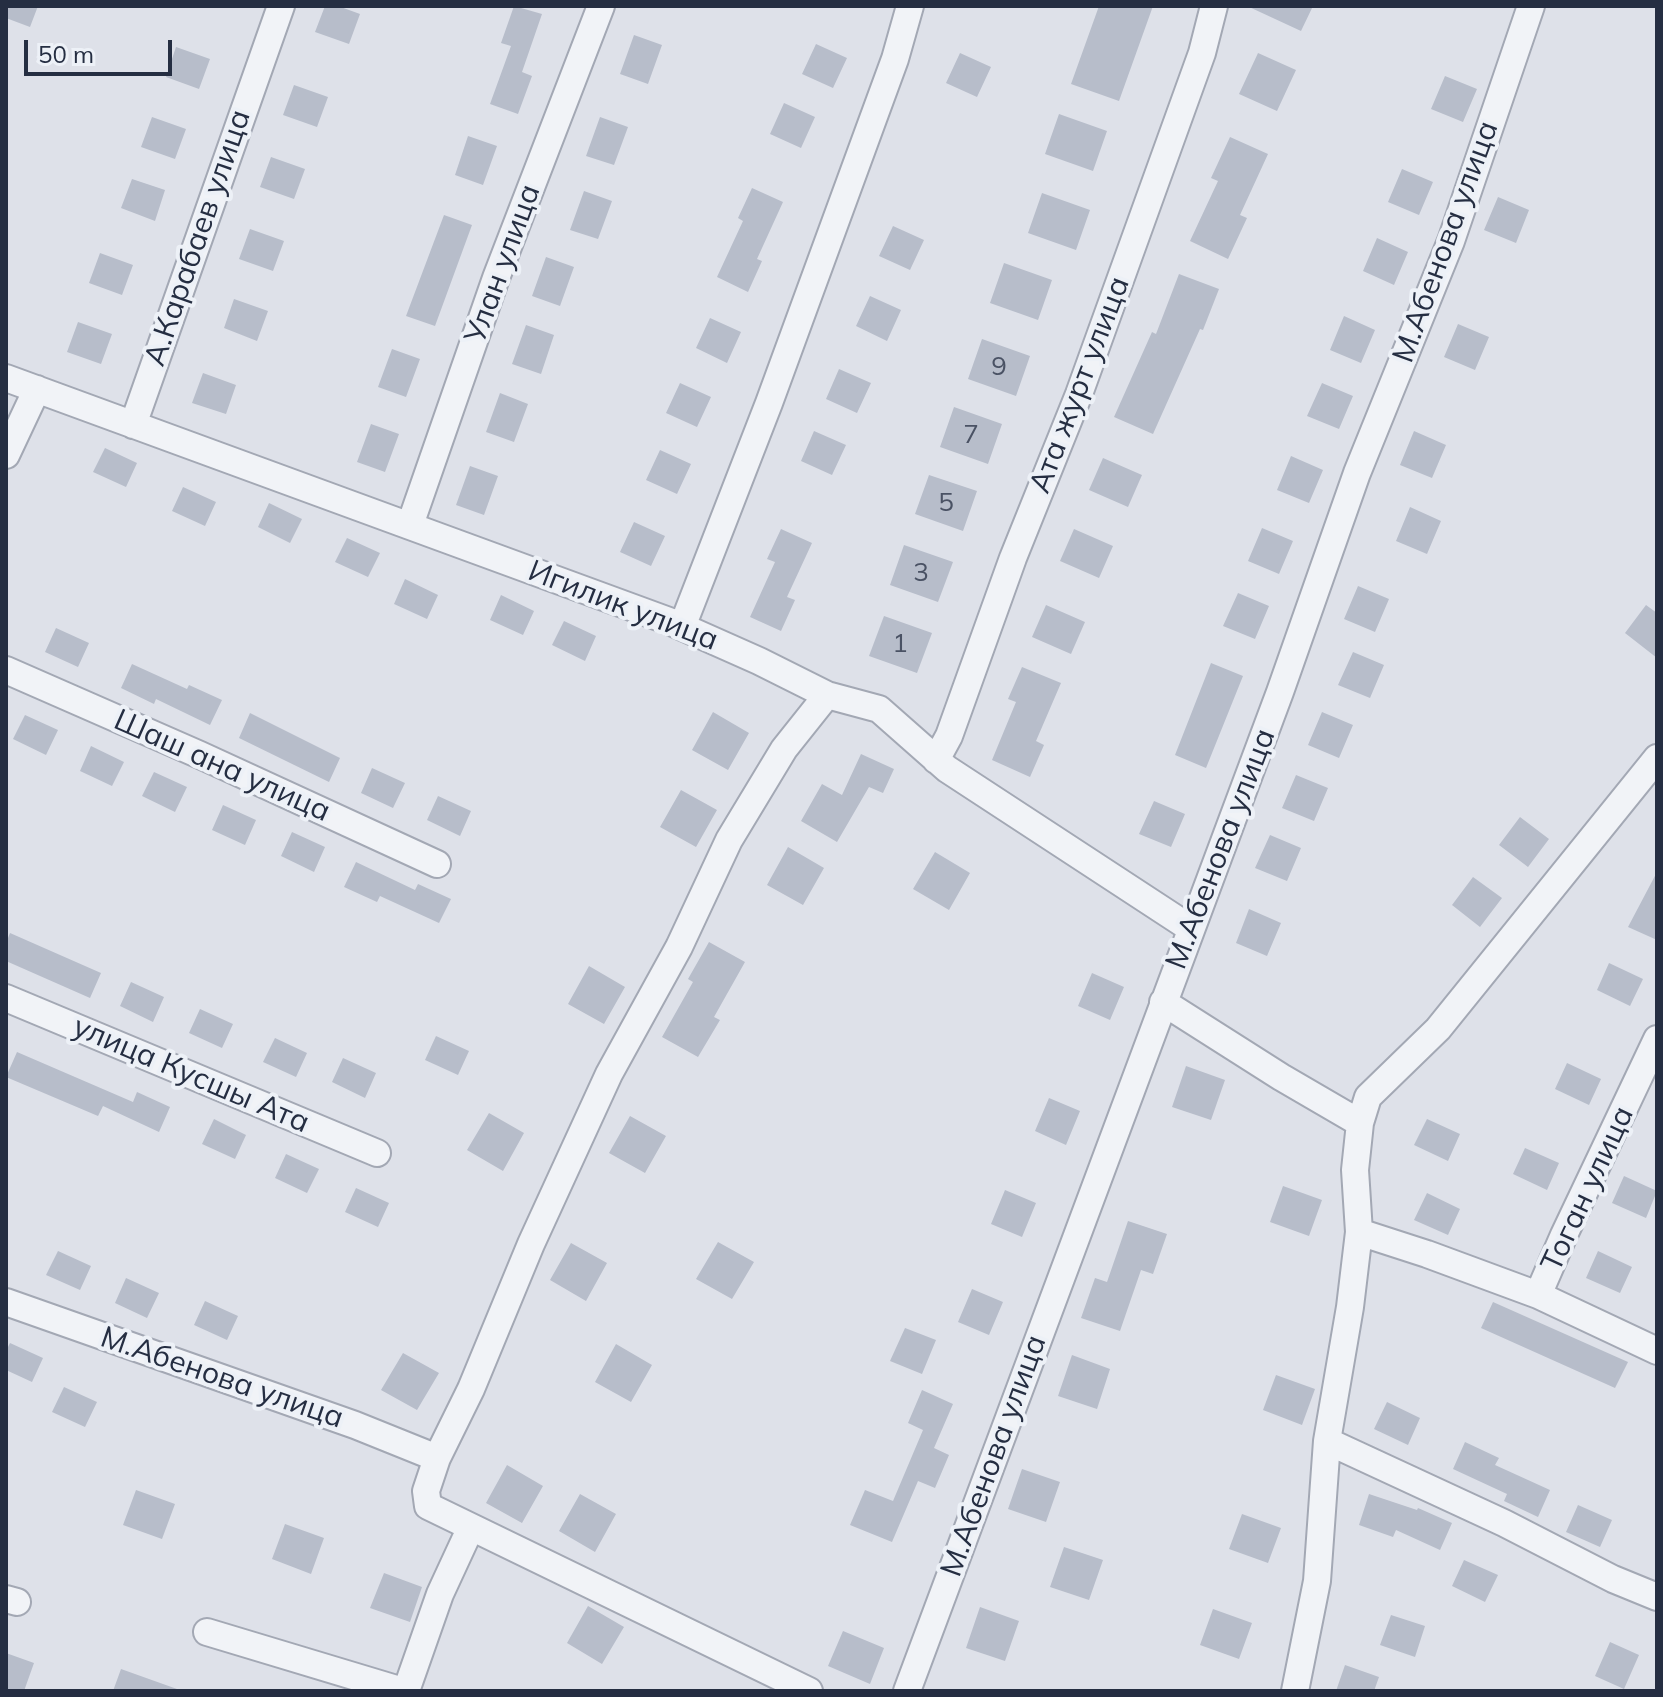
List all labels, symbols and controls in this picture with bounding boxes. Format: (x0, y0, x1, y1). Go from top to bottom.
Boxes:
scale bar (28, 24, 176, 74)
text: 50 m (38, 39, 94, 69)
street label: А.Карабаев улица (137, 105, 259, 371)
street label: М.Абенова улица (1386, 116, 1506, 368)
street label: Улан улица (458, 180, 548, 348)
street label: Ата журт улица (1022, 272, 1138, 498)
house number: 9 (991, 351, 1007, 383)
house number: 7 (963, 419, 979, 451)
house number: 5 (938, 487, 954, 519)
street label: Игилик улица (523, 553, 723, 659)
house number: 3 (913, 557, 929, 589)
house number: 1 (892, 628, 908, 660)
street label: Шаш ана улица (108, 702, 336, 830)
street label: М.Абенова улица (1159, 724, 1283, 974)
street label: улица Кусшы Ата (67, 1009, 315, 1141)
street label: Тоган улица (1534, 1101, 1642, 1277)
street label: М.Абенова улица (96, 1320, 348, 1436)
street label: М.Абенова улица (934, 1330, 1054, 1582)

